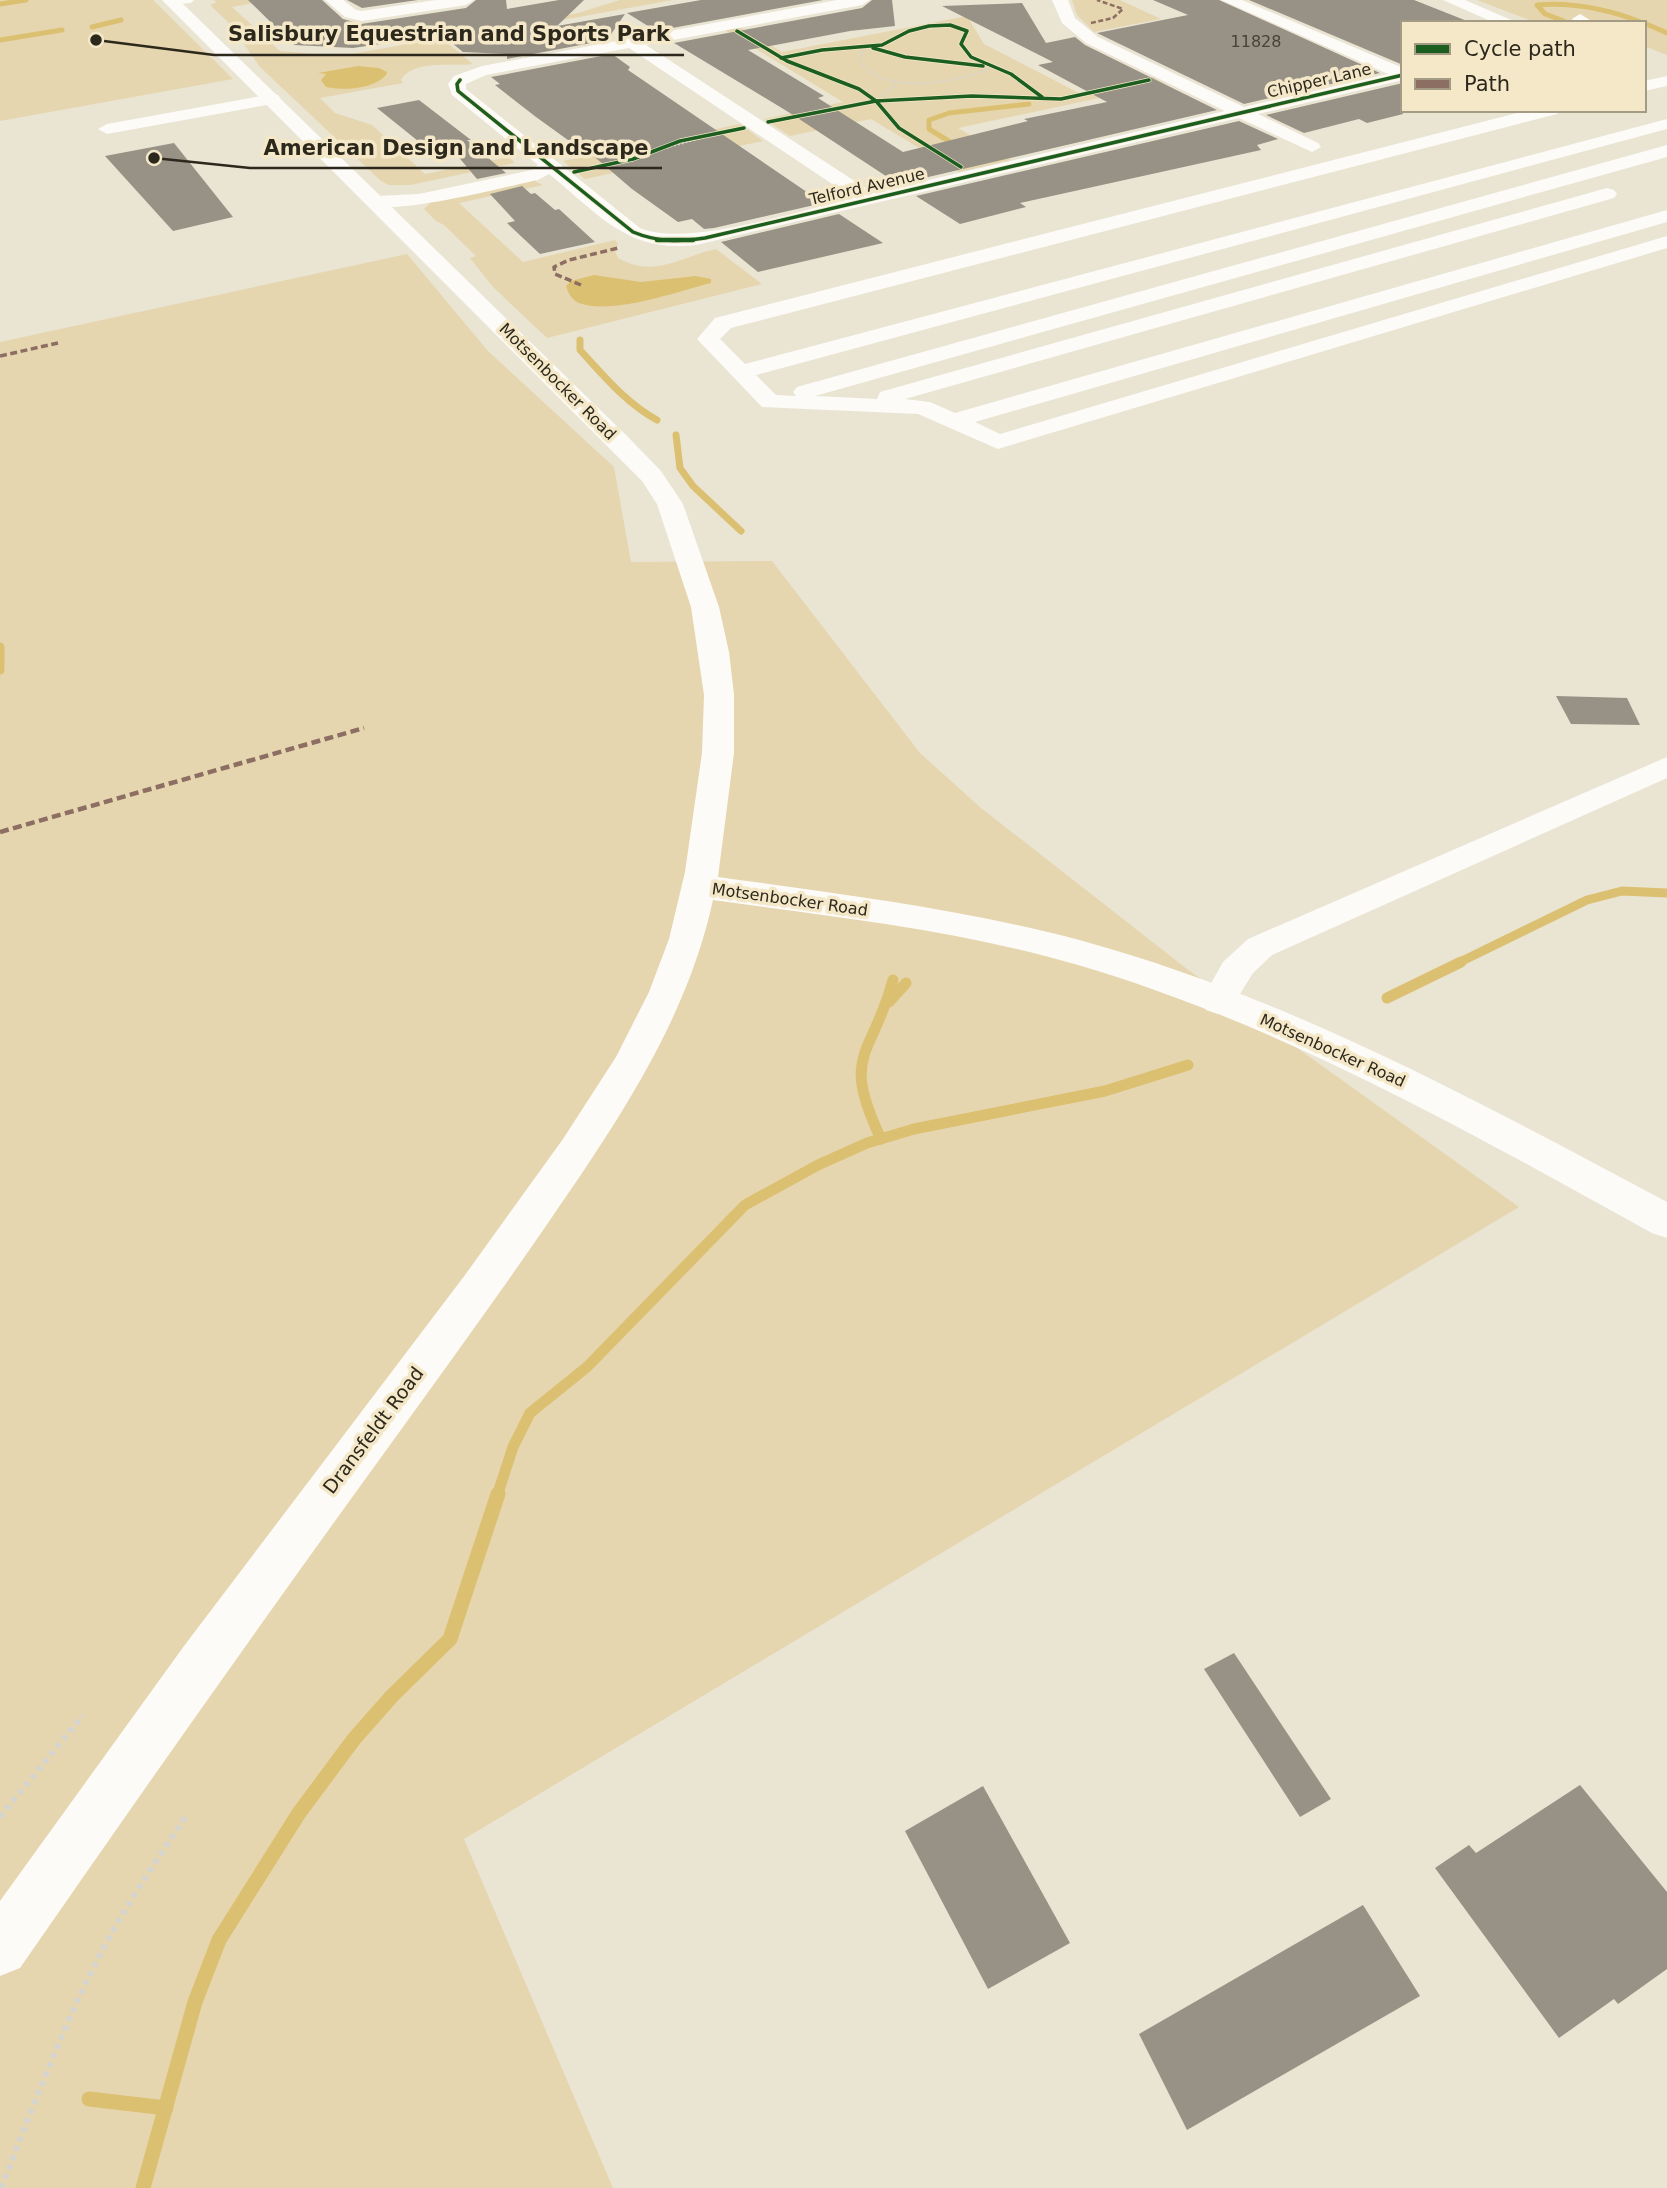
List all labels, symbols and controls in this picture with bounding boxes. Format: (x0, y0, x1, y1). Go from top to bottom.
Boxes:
callout: Salisbury Equestrian and Sports Park (214, 13, 684, 55)
legend (1401, 21, 1646, 112)
text: Salisbury Equestrian and Sports Park (228, 22, 671, 46)
house number: 11828 (1231, 32, 1281, 51)
text: Cycle path (1464, 37, 1576, 61)
street label: Chipper Lane (1265, 59, 1373, 102)
text: Path (1464, 72, 1510, 96)
callout: American Design and Landscape (250, 126, 662, 168)
text: American Design and Landscape (264, 136, 648, 160)
street label: Telford Avenue (807, 164, 927, 209)
street label: Motsenbocker Road (495, 319, 620, 444)
street label: Motsenbocker Road (711, 879, 869, 920)
street label: Motsenbocker Road (1257, 1010, 1409, 1091)
street label: Dransfeldt Road (318, 1362, 428, 1498)

